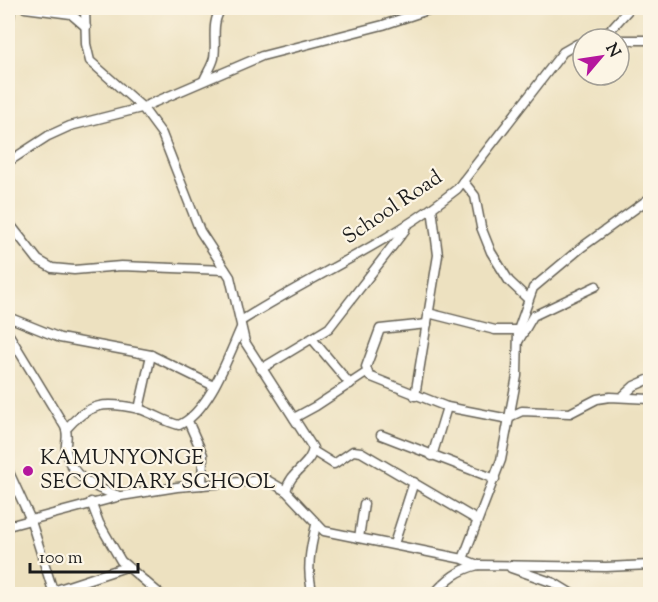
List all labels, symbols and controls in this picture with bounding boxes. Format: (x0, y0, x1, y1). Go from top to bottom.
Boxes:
north arrow (571, 27, 631, 87)
text: N (599, 40, 625, 62)
street label: School Road (337, 163, 449, 252)
place label: KAMUNYONGE SECONDARY SCHOOL (40, 444, 276, 498)
marker: KAMUNYONGE SECONDARY SCHOOL (21, 464, 35, 478)
scale bar (30, 536, 138, 574)
text: 100 m (39, 546, 83, 572)

